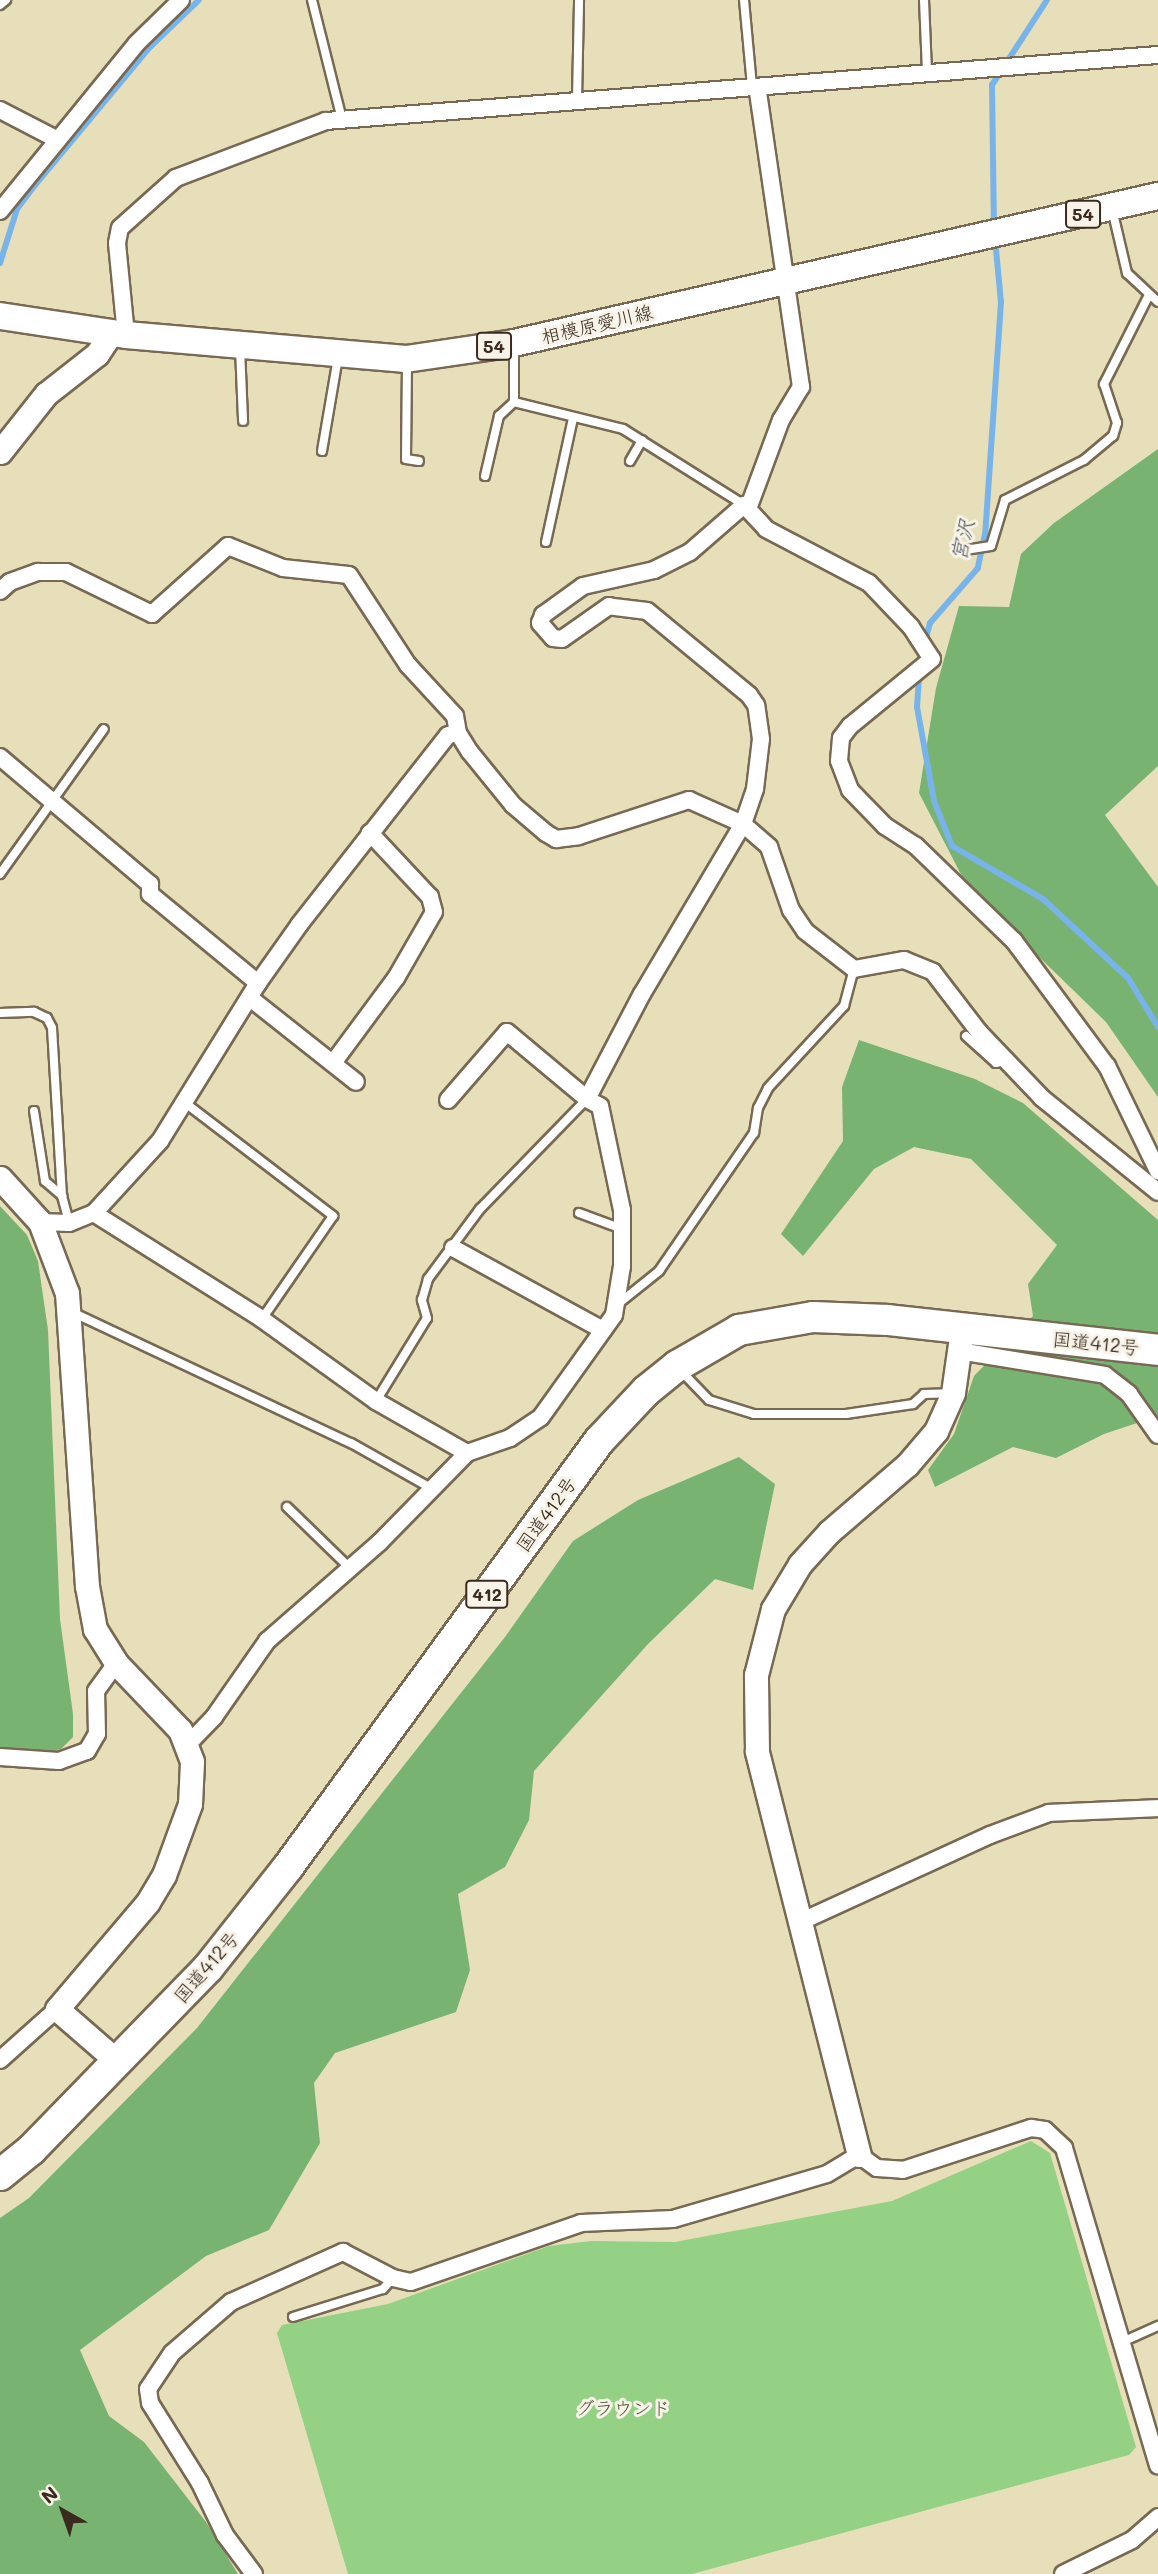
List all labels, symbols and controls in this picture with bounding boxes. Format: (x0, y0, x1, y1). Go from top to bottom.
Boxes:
road number: 54 (1064, 200, 1102, 229)
street label: 相模原愛川線 (539, 300, 655, 348)
road number: 54 (475, 332, 513, 360)
water label: 宮沢 (945, 517, 979, 563)
street label: 国道412号 (1051, 1327, 1141, 1359)
street label: 国道412号 (511, 1472, 581, 1556)
road number: 412 (464, 1580, 510, 1609)
street label: 国道412号 (169, 1927, 243, 2007)
park label: グラウンド (576, 2397, 670, 2419)
north arrow (28, 2476, 98, 2546)
text: N (36, 2480, 63, 2509)

